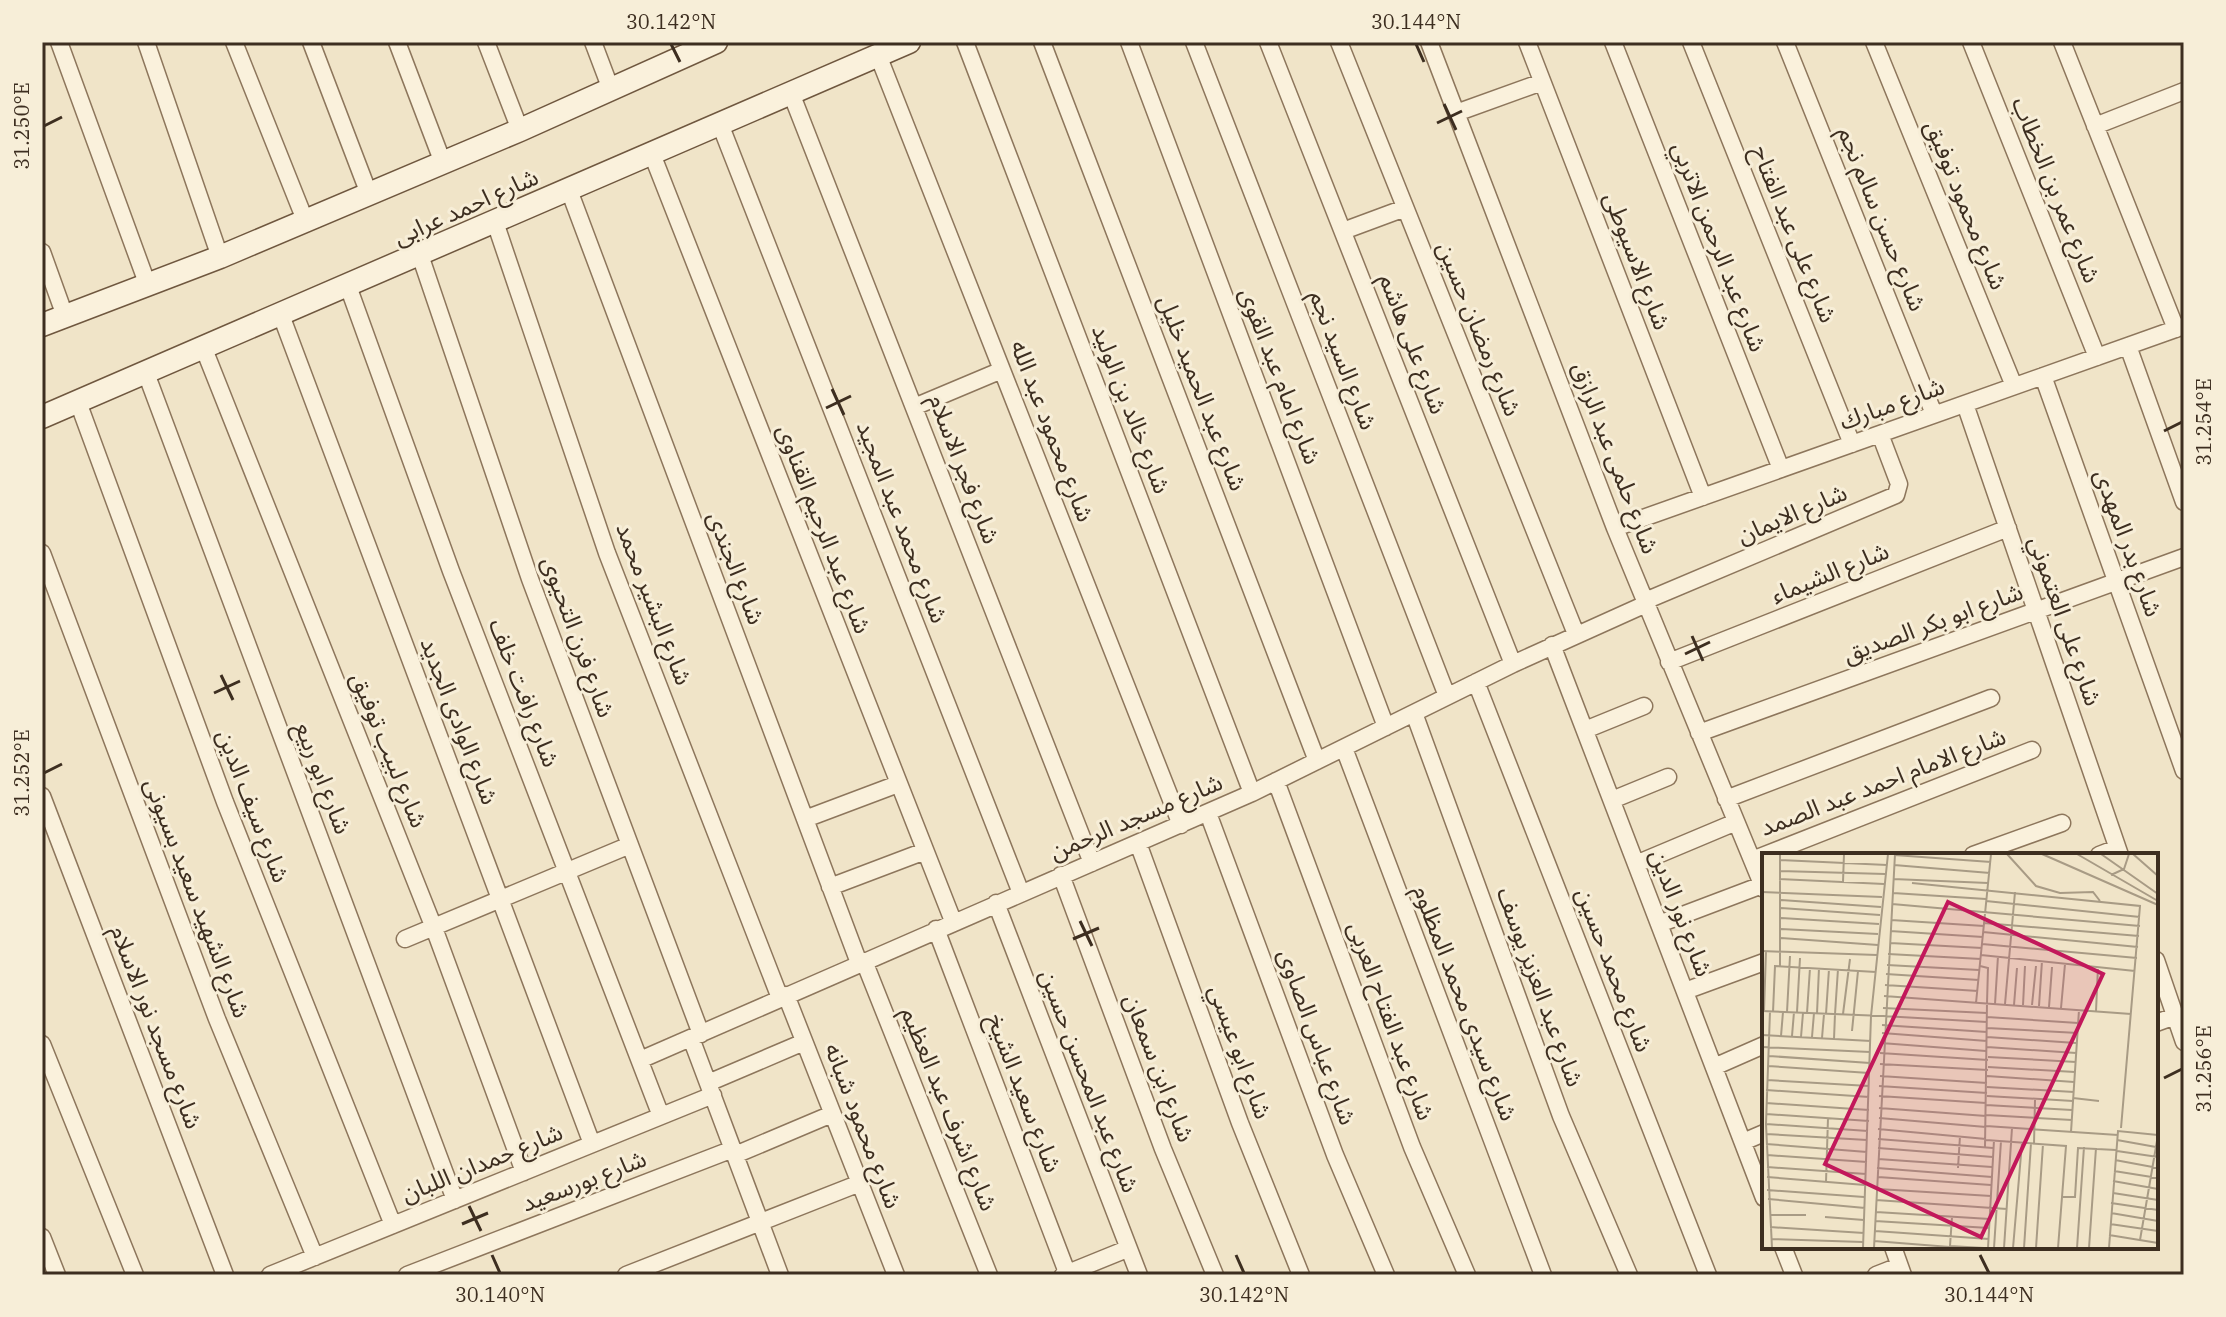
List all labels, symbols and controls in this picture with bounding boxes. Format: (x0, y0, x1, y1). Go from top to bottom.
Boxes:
text: 30.142°N (626, 8, 716, 35)
text: 30.144°N (1371, 8, 1461, 35)
text: 31.250°E (8, 82, 35, 170)
street label: شارع عمر بن الخطاب (2003, 92, 2109, 288)
street label: شارع محمود توفيق (1917, 115, 2015, 295)
street label: شارع حسن سالم نجم (1829, 122, 1935, 316)
street label: شارع عبد الرحمن الاتربي (1662, 137, 1775, 357)
street label: شارع على عبد الفتاح (1743, 140, 1845, 328)
street label: شارع احمد عرابى (388, 160, 544, 254)
street label: شارع الاسيوطى (1595, 187, 1679, 335)
street label: شارع رمضان حسين (1428, 237, 1530, 421)
street label: شارع على هاشم (1371, 269, 1455, 419)
street label: شارع امام عبد القوى (1230, 283, 1329, 470)
street label: شارع السيد نجم (1301, 285, 1385, 435)
street label: شارع عبد الحميد خليل (1149, 290, 1255, 496)
street label: شارع خالد بن الوليد (1083, 319, 1179, 499)
street label: شارع محمود عبد الله (1002, 335, 1102, 527)
street label: شارع حلمى عبد الرازق (1563, 357, 1667, 559)
street label: شارع مبارك (1835, 369, 1949, 439)
text: 31.254°E (2190, 378, 2217, 466)
street label: شارع فجر الاسلام (919, 389, 1008, 549)
street label: شارع محمد عبد المجيد (848, 416, 956, 628)
street label: شارع عبد الرحيم القناوى (768, 419, 880, 639)
street label: شارع بدر المهدى (2086, 464, 2170, 622)
street label: شارع الايمان (1732, 476, 1852, 552)
street label: شارع الجندى (699, 506, 773, 630)
street label: شارع البشير محمد (607, 518, 701, 690)
street label: شارع على العتموني (2019, 532, 2110, 711)
street label: شارع الشيماء (1766, 534, 1894, 612)
street label: شارع فرن التحيوى (533, 552, 623, 722)
street label: شارع ابو بكر الصديق (1838, 575, 2028, 671)
street label: شارع رافت خلف (480, 614, 568, 772)
street label: شارع الوادى الجديد (411, 632, 507, 810)
street label: شارع لبيب توفيق (342, 667, 436, 833)
street label: شارع ابو ربيع (286, 717, 360, 839)
street label: شارع الامام احمد عبد الصمد (1755, 719, 2011, 846)
street label: شارع سيف الدين (208, 725, 298, 887)
text: 31.252°E (8, 729, 35, 817)
street label: شارع مسجد الرحمن (1044, 765, 1228, 869)
street label: شارع الشهيد سعيد بسيونى (136, 773, 258, 1023)
street label: شارع نور الدين (1641, 844, 1721, 982)
inset map (1762, 853, 2158, 1249)
street label: شارع سيدى محمد المظلوم (1403, 880, 1526, 1126)
street label: شارع عبد العزيز يوسف (1488, 882, 1592, 1092)
street label: شارع محمد حسين (1567, 883, 1661, 1057)
street label: شارع عبد الفتاح العربى (1339, 917, 1443, 1125)
street label: شارع مسجد نور الاسلام (101, 920, 211, 1134)
street label: شارع عباس الصاوى (1269, 944, 1365, 1130)
street label: شارع عبد المحسن حسين (1031, 964, 1147, 1198)
street label: شارع ابو عيسي (1199, 980, 1280, 1124)
street label: شارع ابن سمعان (1115, 989, 1203, 1147)
street label: شارع اشرف عبد العظيم (893, 1002, 1005, 1216)
street label: شارع سعيد الشيخ (978, 1009, 1070, 1177)
text: 31.256°E (2190, 1025, 2217, 1113)
street label: شارع محمود شبانه (816, 1038, 910, 1214)
street label: شارع حمدان اللبان (396, 1115, 568, 1211)
street label: شارع بورسعيد (517, 1142, 651, 1220)
text: 30.140°N (455, 1281, 545, 1308)
text: 30.142°N (1199, 1281, 1289, 1308)
text: 30.144°N (1944, 1281, 2034, 1308)

